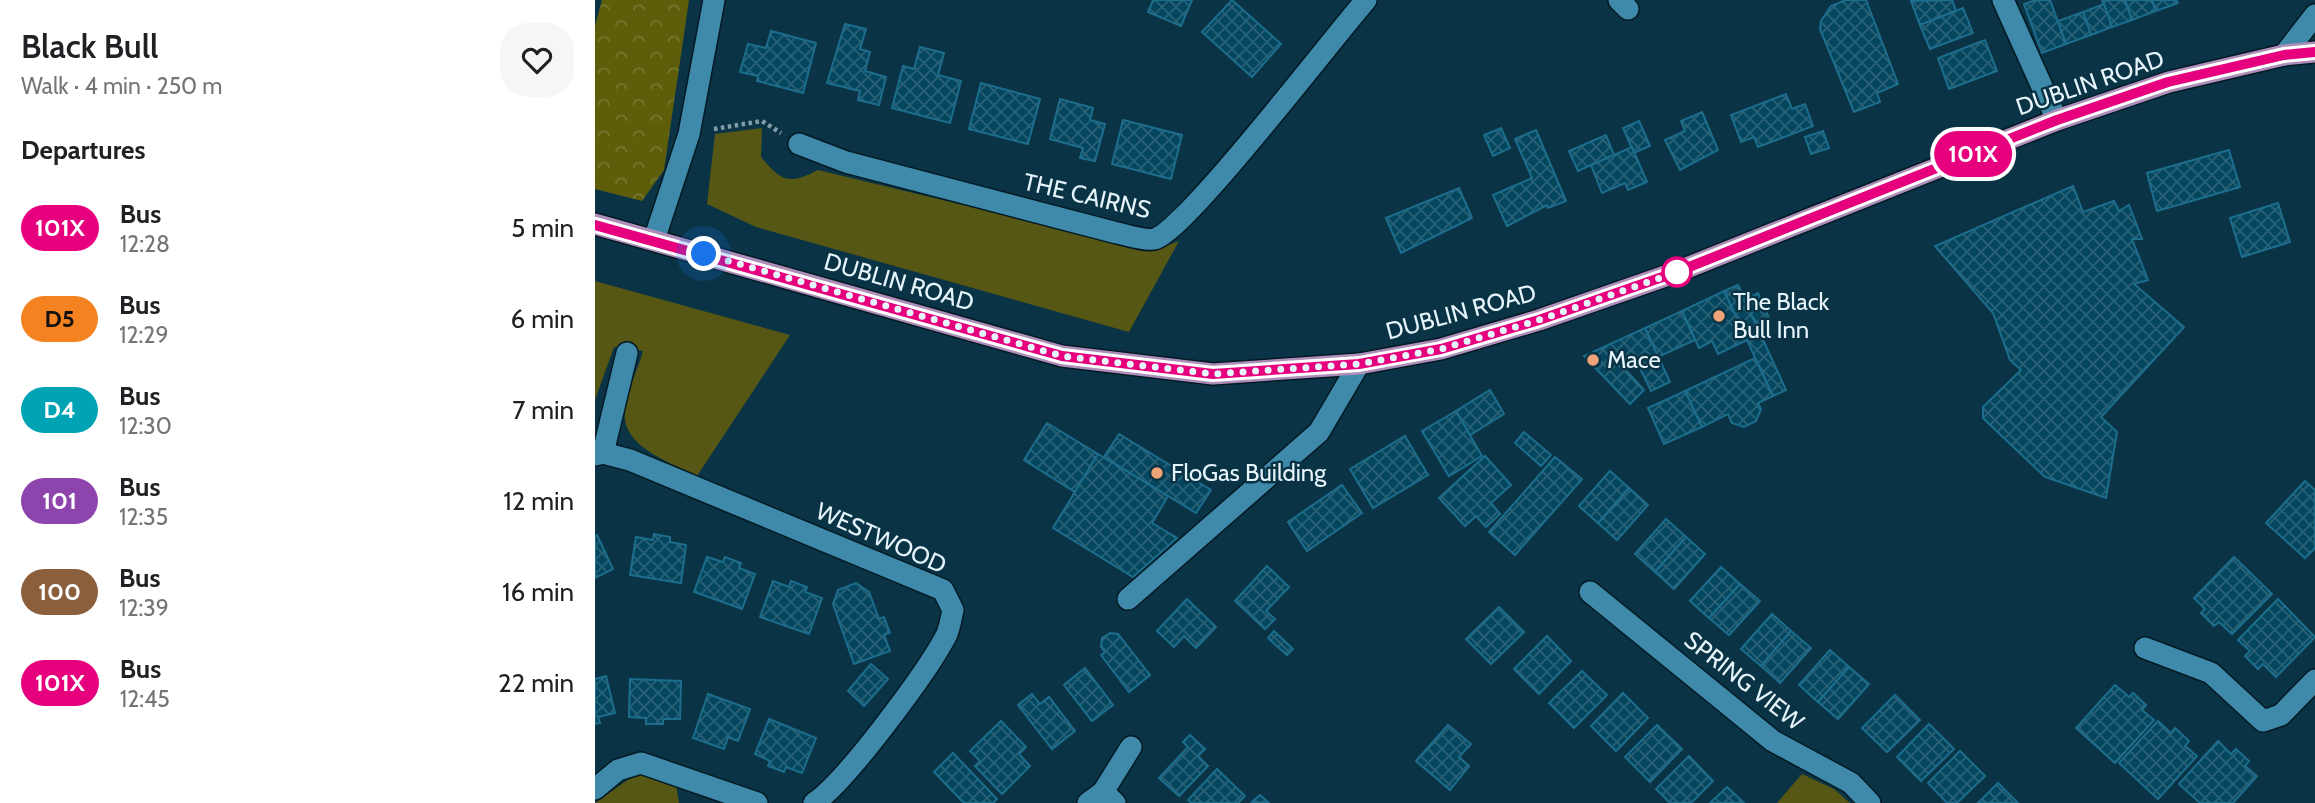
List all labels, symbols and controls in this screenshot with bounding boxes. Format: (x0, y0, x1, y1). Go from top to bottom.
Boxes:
button: heart (500, 23, 574, 97)
text: Black Bull (21, 26, 158, 66)
street label: DUBLIN ROAD (2012, 44, 2168, 121)
text: Walk · 4 min · 250 m (21, 72, 223, 100)
line badge: 101X (1924, 131, 2022, 177)
text: Departures (21, 134, 145, 166)
text: 101X (1948, 139, 1998, 168)
street label: THE CAIRNS (1021, 167, 1153, 224)
text: Bus (120, 198, 161, 230)
text: 5 min (511, 212, 574, 244)
text: 101X (35, 213, 85, 242)
text: 12:28 (120, 230, 170, 258)
your location (686, 236, 721, 271)
street label: DUBLIN ROAD (821, 246, 977, 317)
unlabelled marker (1662, 257, 1692, 287)
street label: DUBLIN ROAD (1382, 278, 1539, 346)
place label: The Black Bull Inn (1733, 287, 1830, 344)
text: Bus (119, 289, 160, 321)
text: 6 min (511, 303, 574, 335)
text: D5 (44, 304, 75, 333)
marker: The Black Bull Inn (1711, 308, 1727, 324)
text: 12:29 (119, 321, 168, 349)
place label: Mace (1607, 345, 1661, 374)
marker: Mace (1585, 352, 1601, 368)
text: Bus (119, 380, 160, 412)
text: 7 min (512, 394, 574, 426)
text: D4 (43, 395, 76, 424)
text: 12:30 (119, 412, 172, 440)
place label: FloGas Building (1171, 458, 1327, 487)
marker: FloGas Building (1149, 465, 1165, 481)
text: Bus (119, 471, 160, 503)
text: 12 min (503, 485, 574, 517)
text: 101 (42, 486, 77, 515)
street label: WESTWOOD (811, 496, 951, 579)
text: 12:35 (119, 503, 168, 531)
text: Bus (119, 562, 160, 594)
text: 16 min (502, 576, 574, 608)
text: 100 (38, 577, 81, 606)
text: 12:39 (119, 594, 169, 622)
street label: SPRING VIEW (1679, 625, 1810, 736)
text: Bus (120, 653, 161, 685)
text: 22 min (498, 667, 574, 699)
text: 101X (35, 668, 85, 697)
text: 12:45 (120, 685, 170, 713)

